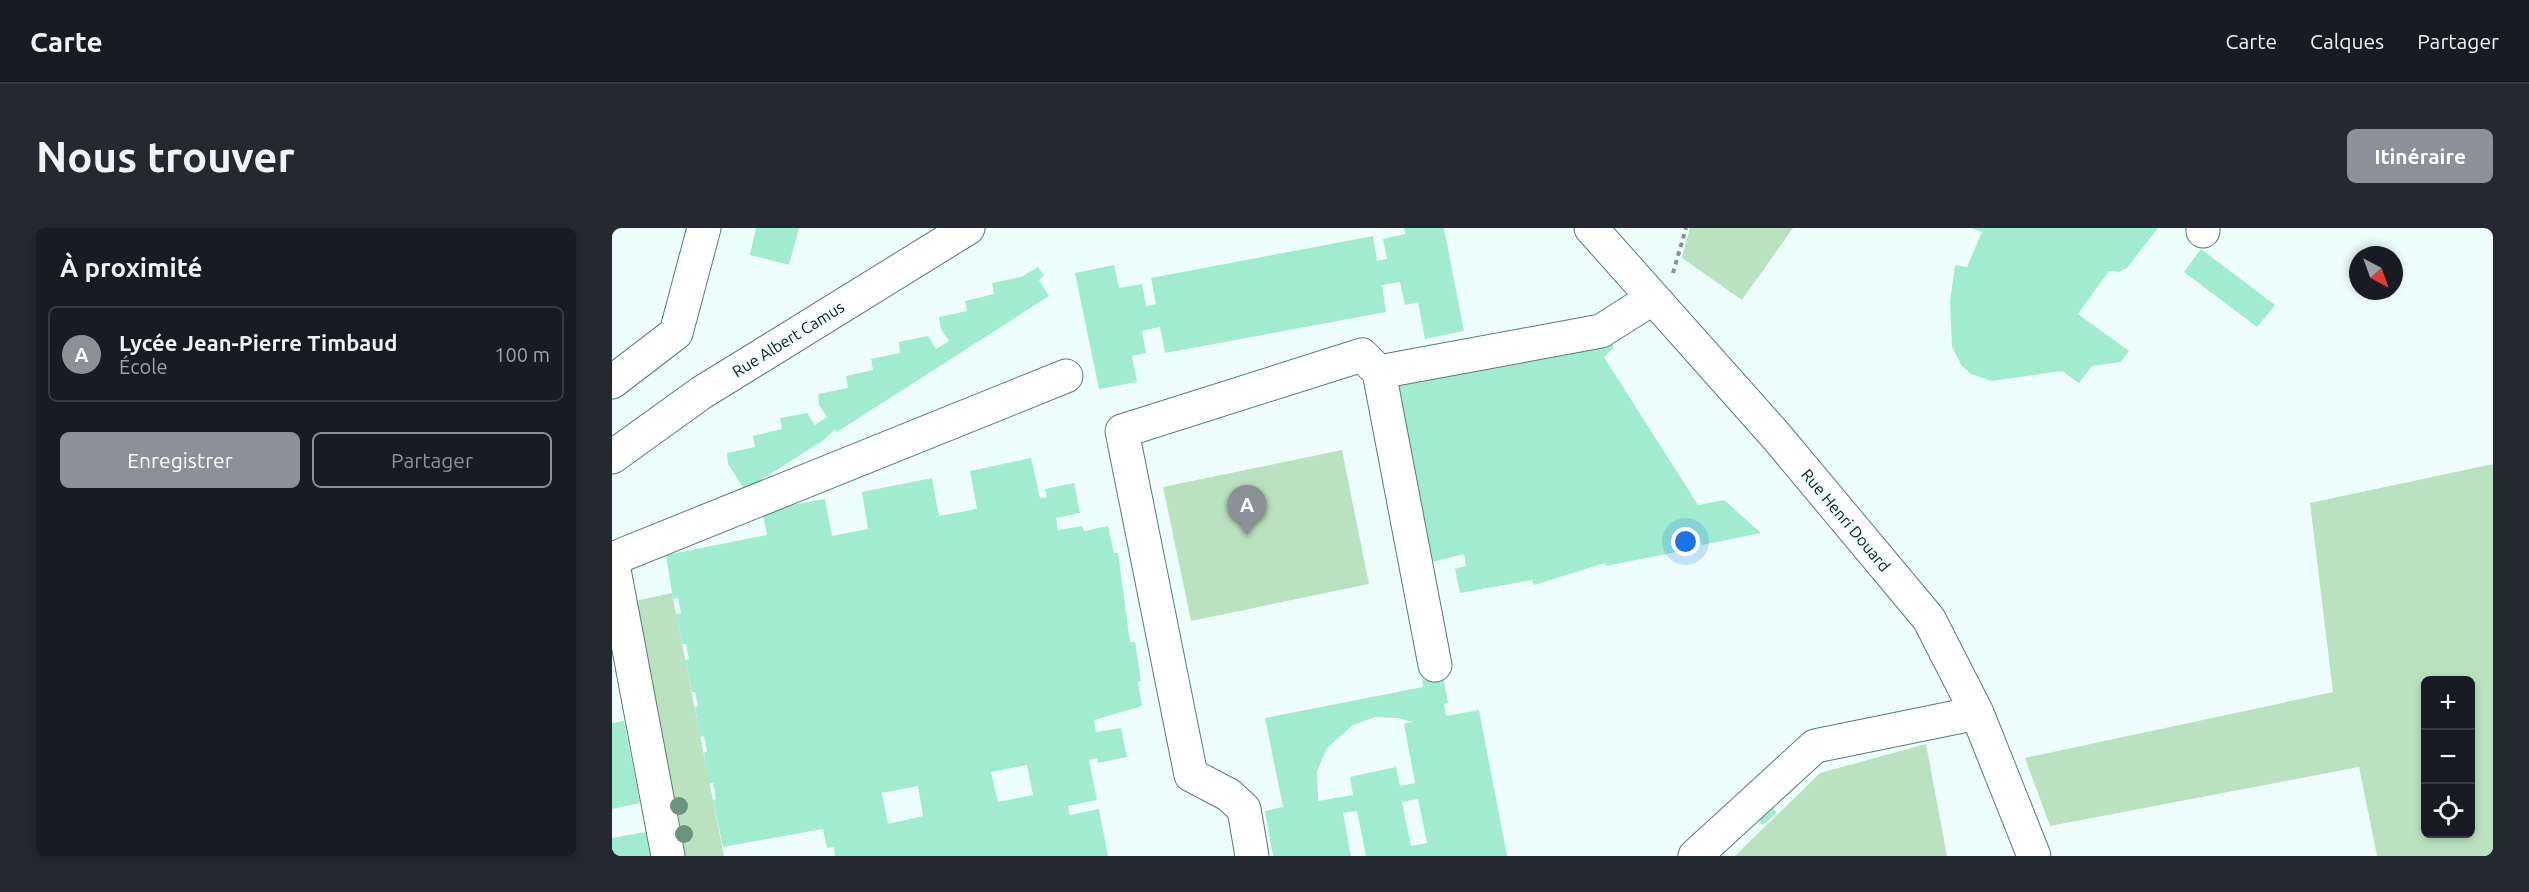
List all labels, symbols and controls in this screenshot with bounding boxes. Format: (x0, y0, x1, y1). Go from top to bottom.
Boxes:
text: Carte (30, 26, 103, 57)
text: Carte (2226, 29, 2277, 53)
text: Calques (2310, 29, 2384, 53)
text: Partager (2417, 29, 2499, 53)
button: Itinéraire (2347, 129, 2493, 183)
text: Nous trouver (36, 133, 295, 180)
north arrow (2349, 246, 2403, 300)
text: À proximité (60, 253, 202, 282)
street label: Rue Albert Camus (729, 297, 847, 381)
text: Lycée Jean-Pierre Timbaud (119, 330, 397, 355)
text: A (74, 343, 89, 366)
text: 100 m (494, 343, 550, 366)
text: École (119, 355, 167, 378)
button: Enregistrer (60, 432, 300, 488)
button: Partager (312, 432, 552, 488)
street label: Rue Henri Douard (1798, 465, 1894, 575)
pin: A (1228, 486, 1266, 535)
your location (1671, 527, 1700, 556)
map controls (2421, 676, 2475, 838)
button: + (2421, 676, 2475, 730)
button: − (2421, 730, 2475, 784)
button: locate (2421, 784, 2475, 838)

